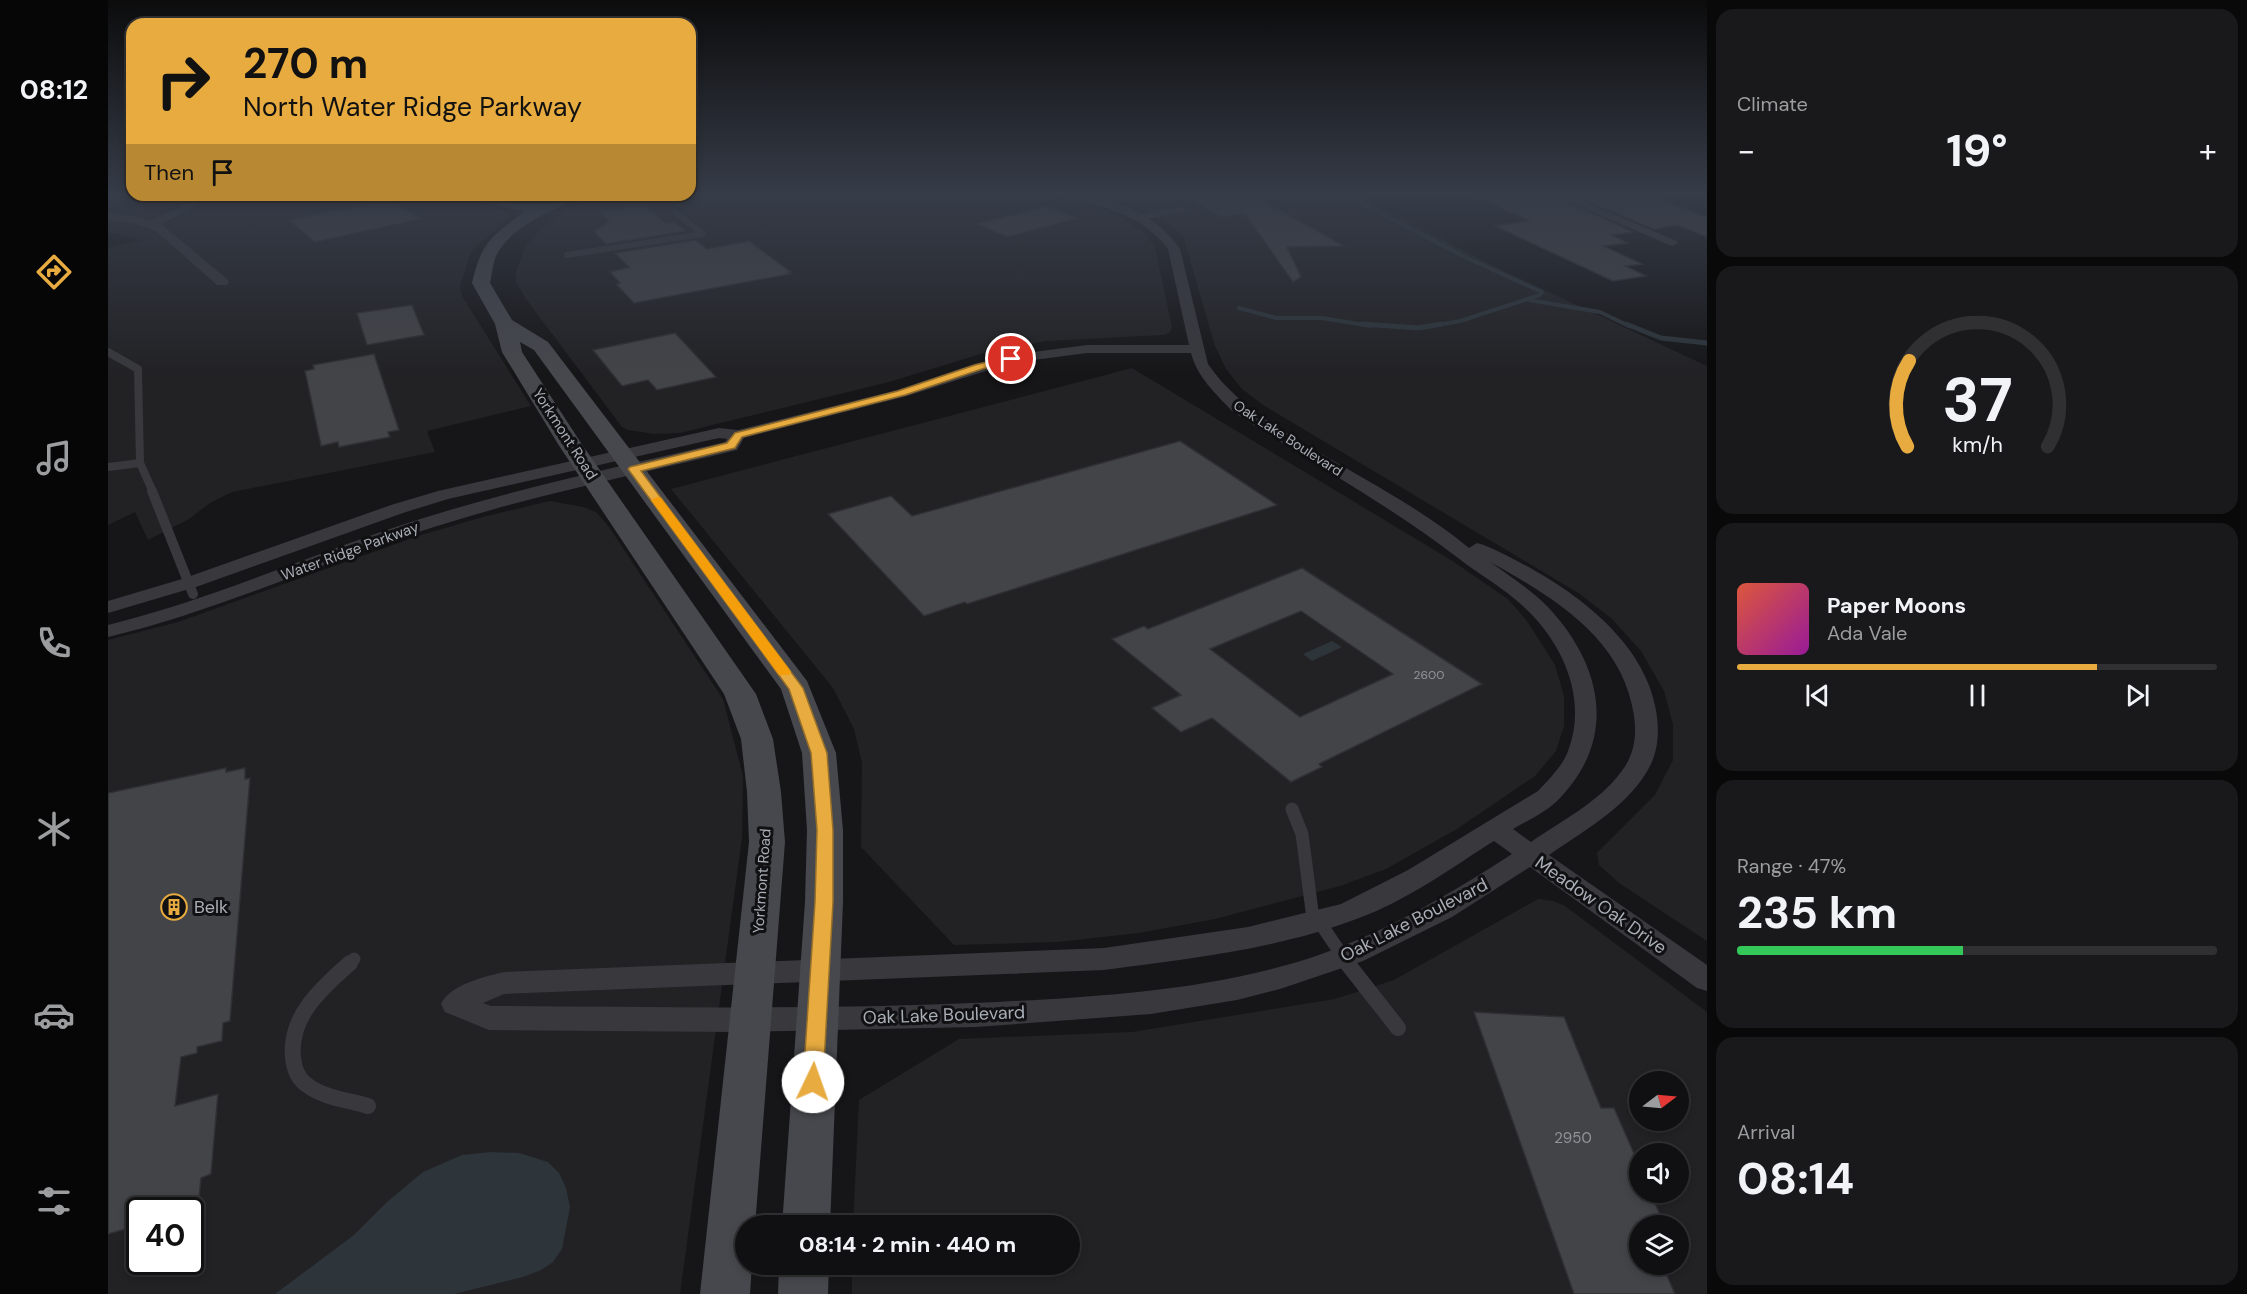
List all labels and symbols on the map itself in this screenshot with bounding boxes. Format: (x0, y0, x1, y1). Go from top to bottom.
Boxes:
pin (985, 333, 1036, 384)
street label: Yorkmont Road (528, 384, 602, 484)
street label: Oak Lake Boulevard (1230, 396, 1346, 480)
street label: Water Ridge Parkway (278, 517, 422, 585)
house number: 2600 (1414, 667, 1444, 683)
street label: Yorkmont Road (748, 828, 776, 934)
street label: Meadow Oak Drive (1530, 851, 1672, 959)
street label: Oak Lake Boulevard (1336, 872, 1492, 968)
building icon: Belk (159, 892, 189, 922)
place label: Belk (194, 895, 228, 919)
street label: Oak Lake Boulevard (862, 1000, 1026, 1030)
position arrow (781, 1050, 845, 1114)
north arrow (1629, 1071, 1689, 1131)
house number: 2950 (1554, 1128, 1592, 1148)
speed limit sign: 40 (126, 1197, 204, 1275)

